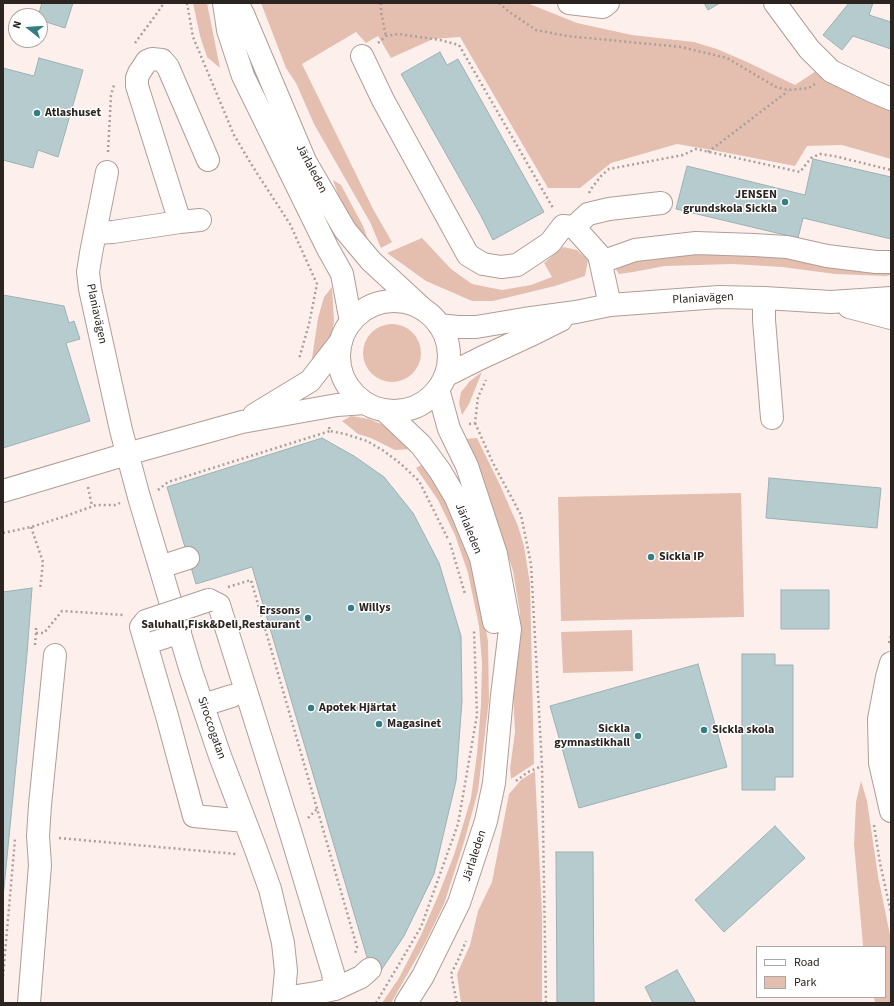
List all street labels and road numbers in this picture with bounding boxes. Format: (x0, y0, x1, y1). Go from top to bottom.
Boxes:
street label: Järlaleden (292, 142, 330, 196)
street label: Planiavägen (83, 283, 109, 345)
street label: Planiavägen (672, 290, 734, 308)
street label: Järlaleden (451, 502, 485, 556)
street label: Siroccogatan (194, 695, 228, 761)
street label: Järlaleden (460, 828, 490, 884)

